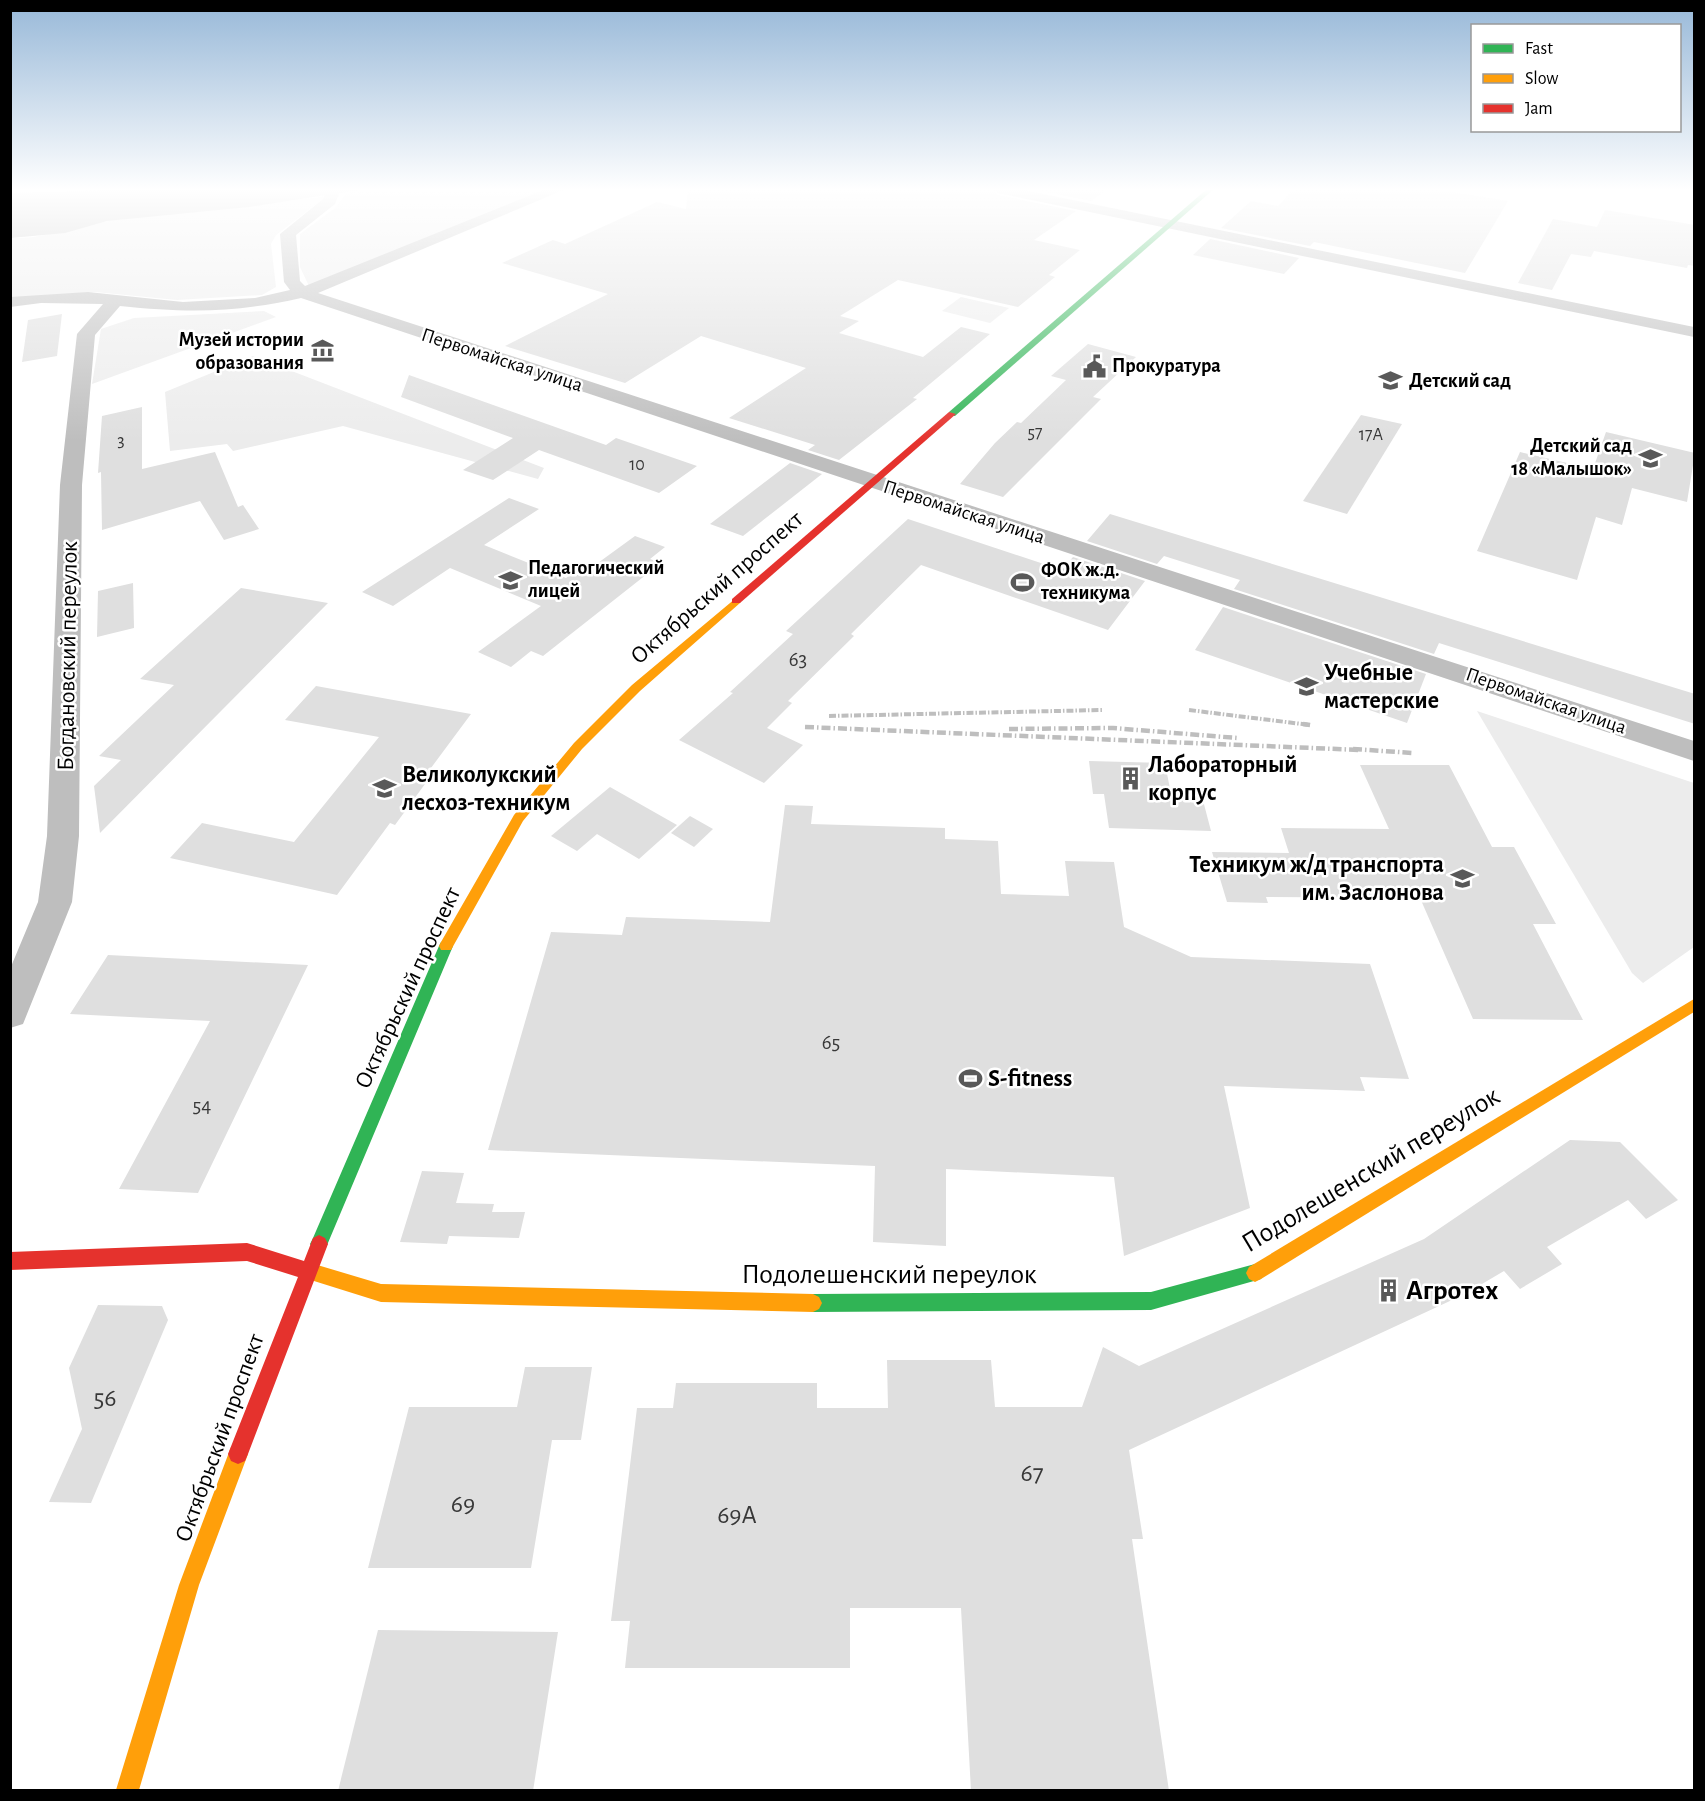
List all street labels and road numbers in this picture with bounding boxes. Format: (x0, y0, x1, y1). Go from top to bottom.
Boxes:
street label: Первомайская улица (419, 324, 585, 396)
street label: Первомайская улица (881, 476, 1047, 548)
street label: Октябрьский проспект (626, 507, 808, 669)
street label: Богдановский переулок (54, 541, 82, 771)
street label: Первомайская улица (1463, 664, 1629, 738)
street label: Октябрьский проспект (351, 883, 465, 1092)
street label: Подолешенский переулок (1237, 1082, 1505, 1258)
street label: Подолешенский переулок (741, 1261, 1037, 1289)
street label: Октябрьский проспект (171, 1331, 269, 1545)

